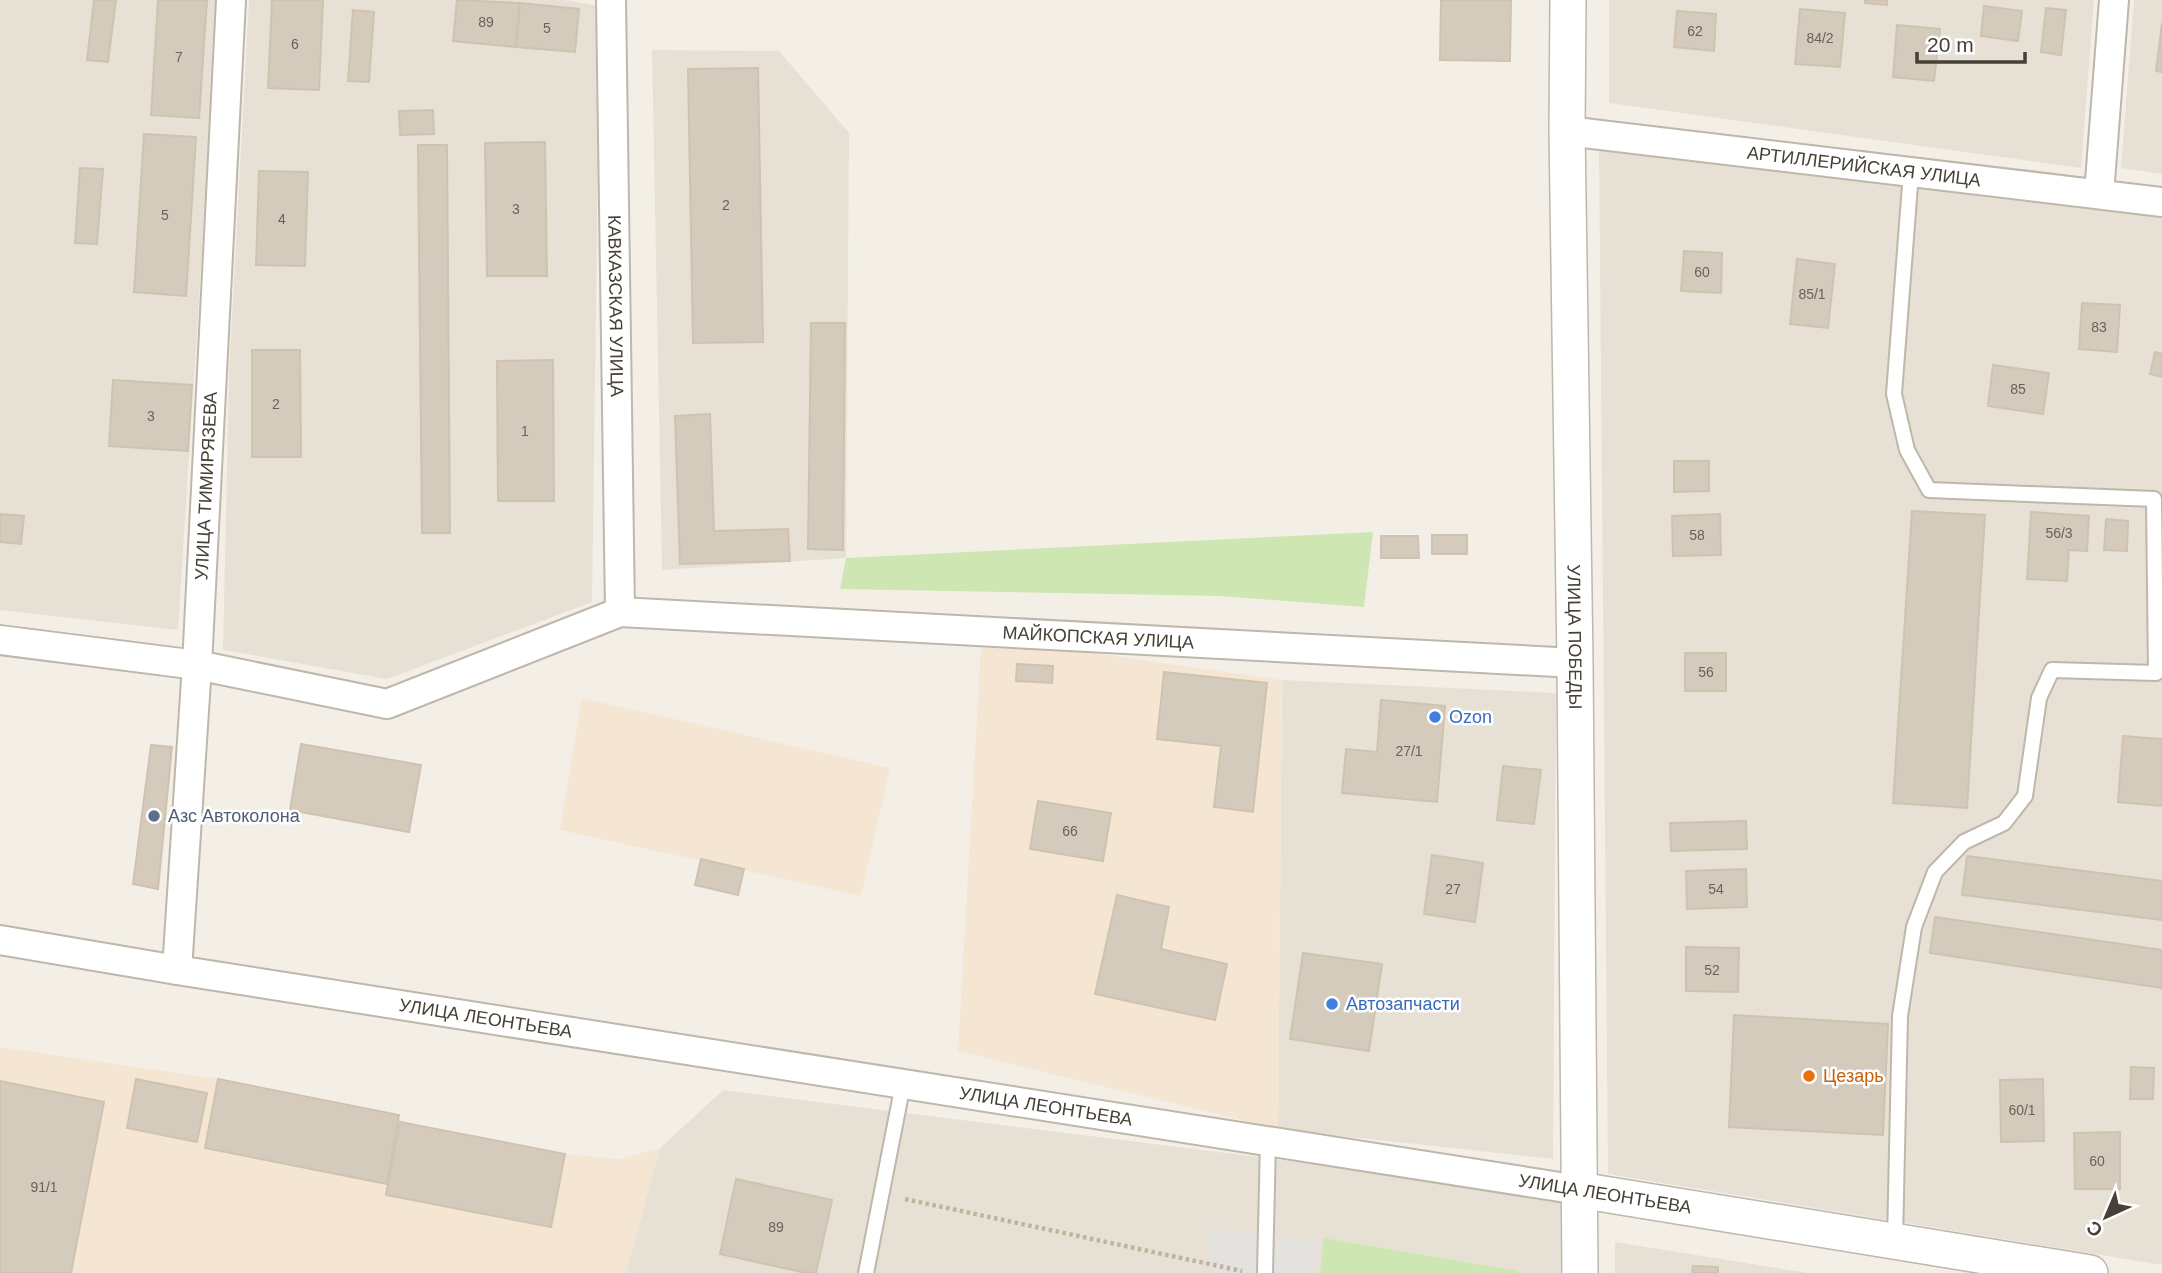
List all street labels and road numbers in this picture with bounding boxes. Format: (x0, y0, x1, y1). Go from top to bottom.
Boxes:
street label: АРТИЛЛЕРИЙСКАЯ УЛИЦА (1746, 143, 1982, 190)
street label: КАВКАЗСКАЯ УЛИЦА (604, 215, 627, 397)
street label: УЛИЦА ТИМИРЯЗЕВА (191, 391, 221, 581)
street label: УЛИЦА ПОБЕДЫ (1564, 564, 1585, 709)
street label: МАЙКОПСКАЯ УЛИЦА (1002, 622, 1195, 653)
street label: УЛИЦА ЛЕОНТЬЕВА (398, 995, 574, 1042)
street label: УЛИЦА ЛЕОНТЬЕВА (958, 1083, 1134, 1130)
street label: УЛИЦА ЛЕОНТЬЕВА (1517, 1170, 1693, 1218)

